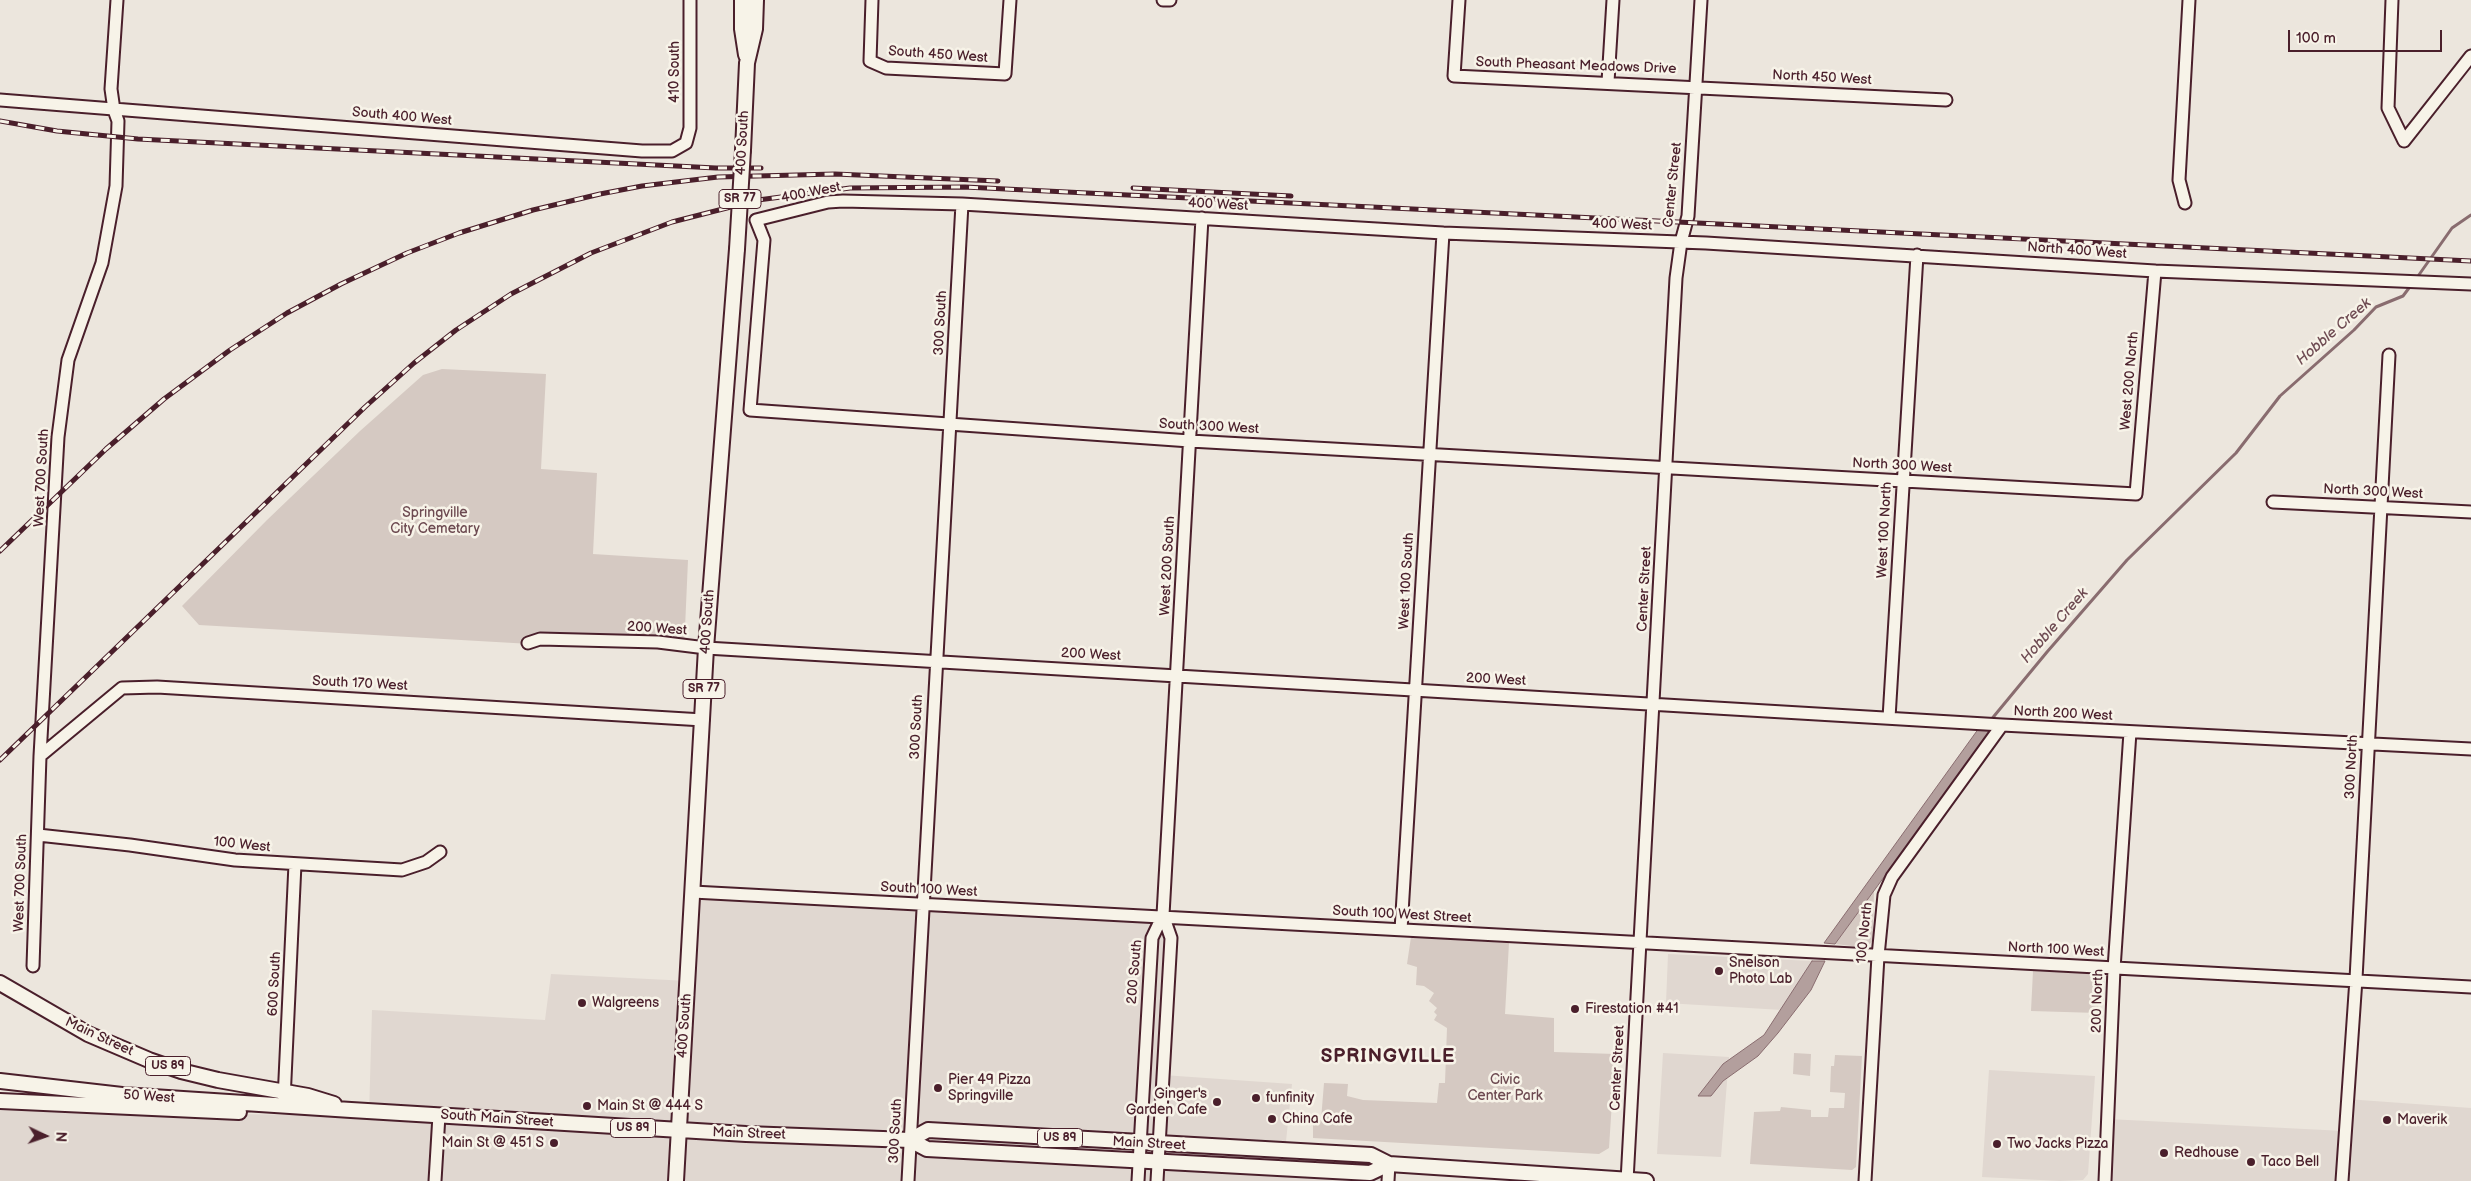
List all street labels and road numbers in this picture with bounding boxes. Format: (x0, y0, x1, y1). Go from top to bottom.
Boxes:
street label: 410 South (667, 41, 683, 103)
street label: South 450 West (888, 43, 988, 67)
street label: South Pheasant Meadows Drive (1475, 54, 1677, 78)
street label: North 450 West (1772, 67, 1872, 89)
street label: South 400 West (351, 104, 453, 130)
street label: 400 South (733, 110, 753, 176)
street label: Center Street (1660, 142, 1686, 228)
street label: 400 West (780, 179, 842, 207)
road number: SR 77 (719, 190, 761, 208)
street label: 400 West (1187, 195, 1249, 215)
street label: 400 West (1592, 216, 1652, 234)
street label: North 400 West (2027, 239, 2127, 263)
street label: 300 South (931, 290, 951, 356)
street label: West 200 North (2117, 331, 2143, 431)
street label: South 300 West (1159, 416, 1259, 438)
street label: West 700 South (31, 428, 53, 528)
street label: North 300 West (1852, 455, 1952, 477)
street label: West 100 North (1874, 481, 1896, 579)
street label: North 300 West (2323, 481, 2423, 503)
street label: West 200 South (1157, 516, 1179, 616)
street label: West 100 South (1396, 532, 1418, 630)
street label: Center Street (1634, 546, 1656, 632)
street label: 400 South (697, 589, 719, 655)
street label: 200 West (626, 619, 688, 639)
street label: 200 West (1061, 645, 1121, 665)
street label: 200 West (1466, 670, 1526, 690)
street label: South 170 West (312, 673, 408, 695)
road number: SR 77 (683, 680, 725, 699)
street label: 300 South (907, 694, 927, 760)
street label: North 200 West (2013, 703, 2113, 725)
street label: 300 North (2342, 734, 2362, 800)
street label: West 700 South (11, 833, 31, 933)
street label: 100 West (213, 834, 271, 856)
street label: South 100 West (880, 879, 978, 901)
street label: 100 North (1853, 902, 1877, 964)
street label: South 100 West Street (1332, 903, 1472, 927)
street label: 200 South (1124, 939, 1146, 1005)
street label: North 100 West (2007, 939, 2105, 961)
street label: 600 South (265, 951, 285, 1017)
street label: 200 North (2088, 969, 2108, 1033)
street label: 400 South (674, 993, 696, 1059)
street label: Main Street (62, 1014, 136, 1060)
street label: Center Street (1607, 1025, 1629, 1111)
road number: US 89 (146, 1056, 190, 1076)
street label: 50 West (123, 1087, 175, 1107)
street label: 300 South (886, 1098, 906, 1164)
street label: South Main Street (440, 1107, 554, 1131)
road number: US 89 (610, 1118, 656, 1138)
street label: Main Street (712, 1124, 786, 1144)
road number: US 89 (1038, 1128, 1082, 1148)
street label: Main Street (1112, 1134, 1186, 1154)

